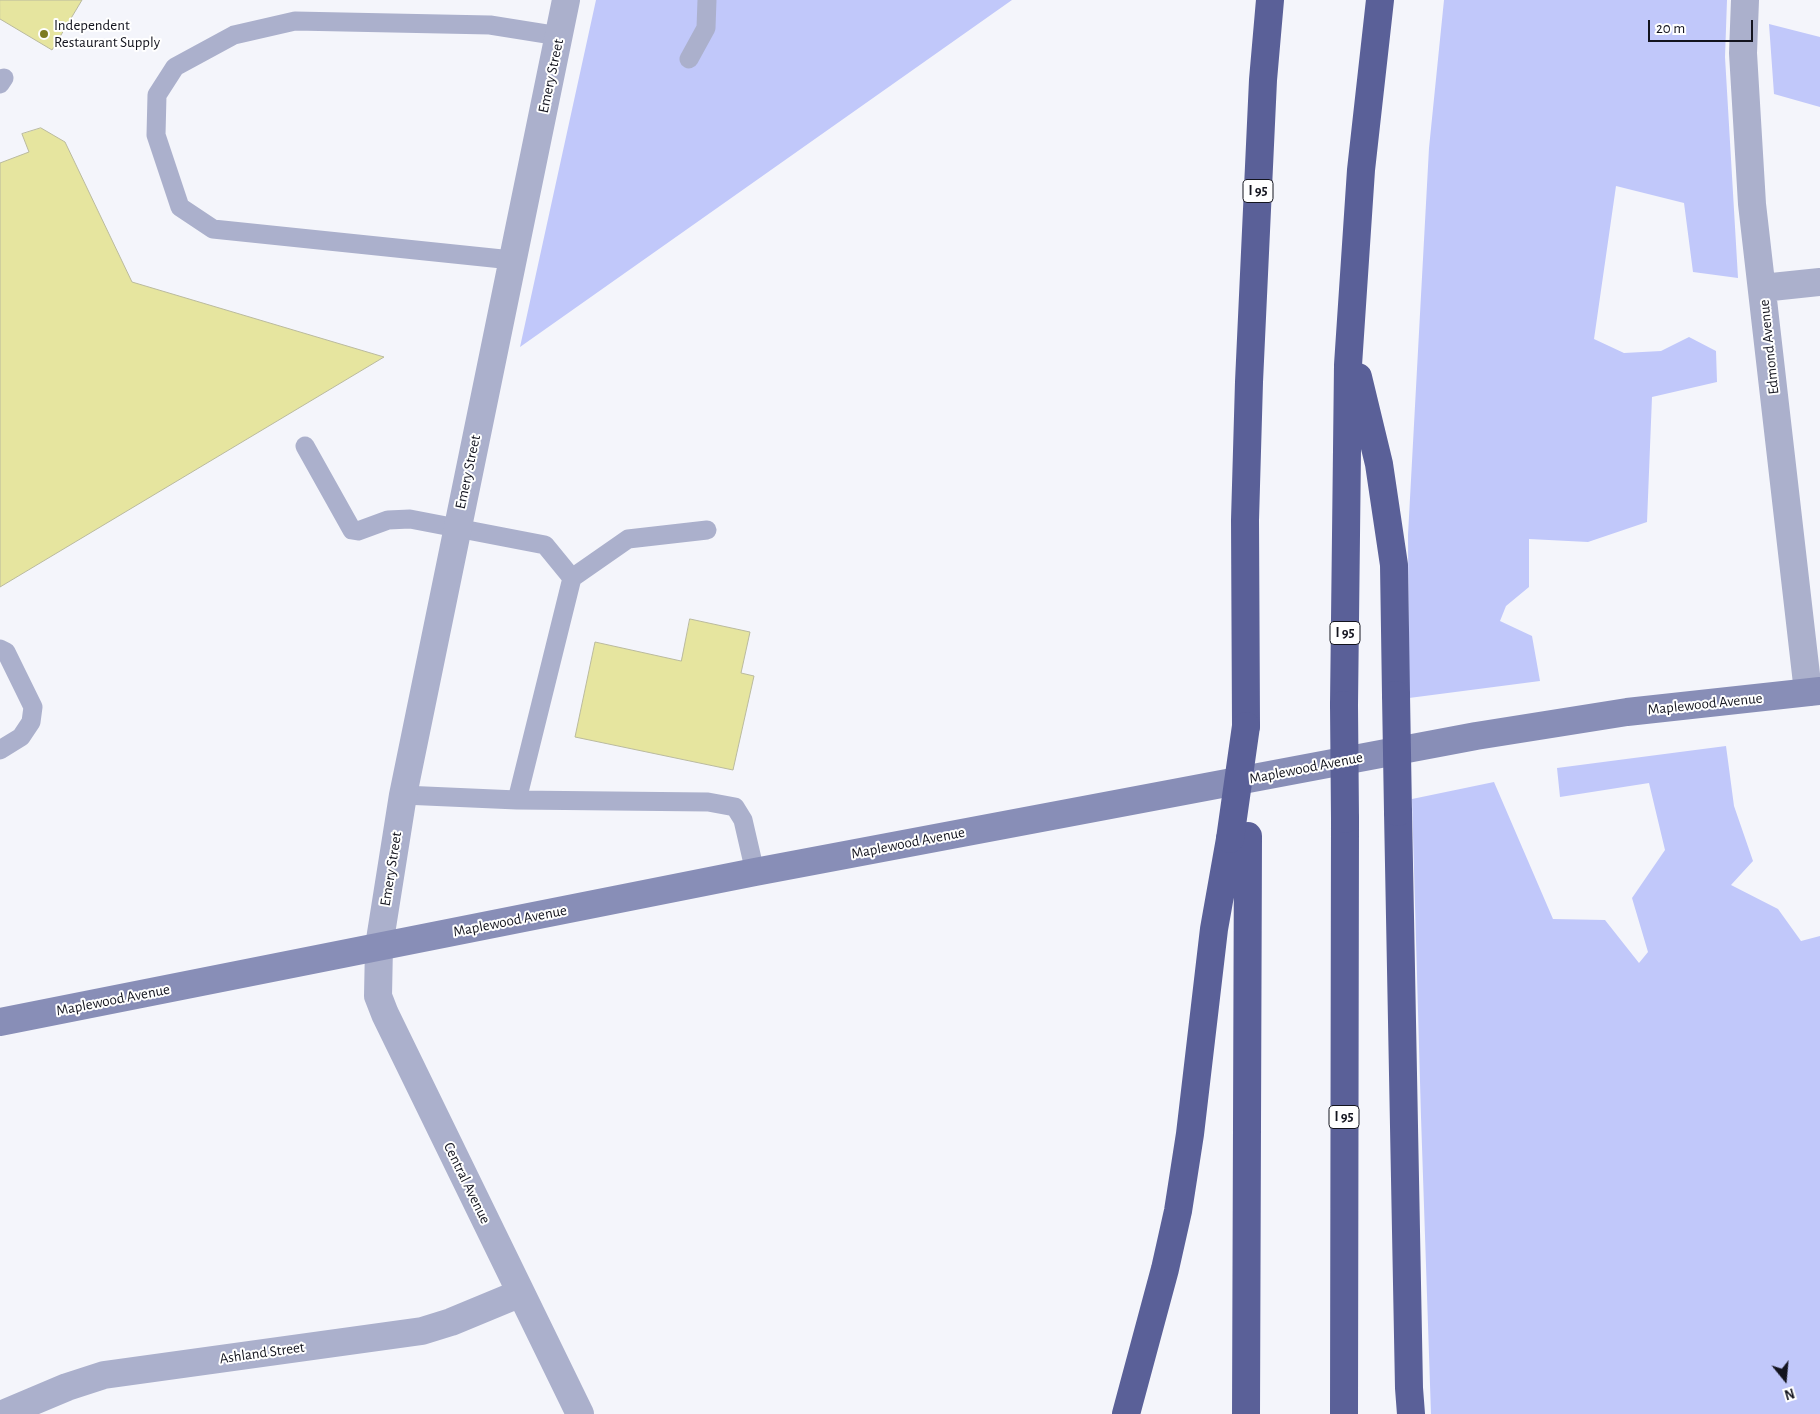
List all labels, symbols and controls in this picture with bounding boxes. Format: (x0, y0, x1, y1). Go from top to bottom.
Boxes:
scale bar (1650, 10, 1755, 42)
place label: Independent Restaurant Supply (54, 16, 160, 51)
text: 20 m (1656, 21, 1685, 36)
marker: Independent Restaurant Supply (38, 28, 50, 40)
street label: Emery Street (534, 37, 568, 115)
road number: I 95 (1243, 180, 1273, 202)
street label: Edmond Avenue (1755, 299, 1783, 395)
street label: Emery Street (451, 433, 485, 511)
road number: I 95 (1330, 622, 1360, 644)
street label: Maplewood Avenue (1647, 689, 1763, 719)
street label: Maplewood Avenue (1248, 748, 1364, 788)
street label: Maplewood Avenue (850, 823, 966, 863)
street label: Emery Street (376, 830, 406, 908)
street label: Maplewood Avenue (452, 901, 568, 941)
street label: Maplewood Avenue (55, 980, 171, 1020)
road number: I 95 (1329, 1106, 1359, 1128)
street label: Central Avenue (440, 1139, 494, 1227)
street label: Ashland Street (218, 1338, 306, 1368)
north arrow (1760, 1354, 1810, 1404)
text: N (1783, 1385, 1796, 1401)

